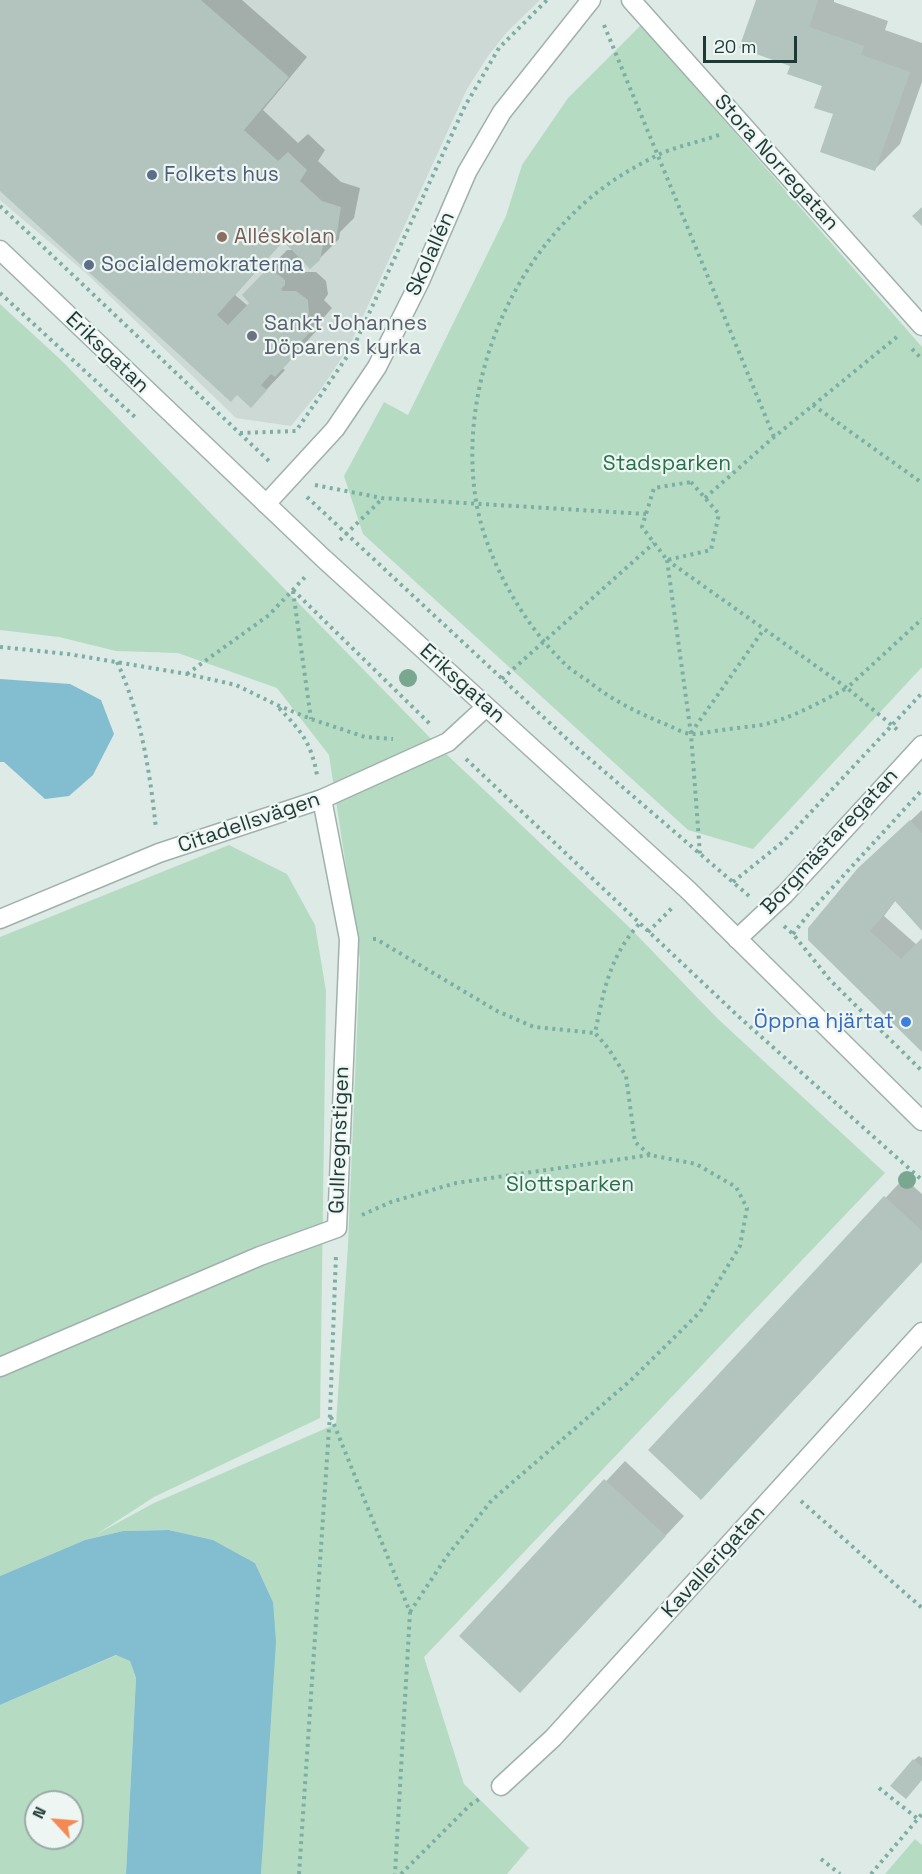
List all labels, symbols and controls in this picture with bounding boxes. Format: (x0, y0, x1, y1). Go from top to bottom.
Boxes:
scale bar (706, 24, 800, 62)
text: 20 m (714, 35, 757, 58)
street label: Stora Norregatan (708, 90, 844, 236)
place label: Folkets hus (164, 162, 279, 188)
marker: Folkets hus (145, 168, 159, 182)
street label: Skolallén (401, 208, 461, 300)
place label: Alléskolan (234, 224, 335, 250)
marker: Alléskolan (215, 230, 229, 244)
place label: Socialdemokraterna (101, 252, 304, 278)
marker: Socialdemokraterna (82, 258, 96, 272)
street label: Eriksgatan (60, 307, 154, 399)
place label: Sankt Johannes Döparens kyrka (264, 311, 427, 361)
marker: Sankt Johannes Döparens kyrka (245, 329, 259, 343)
park label: Stadsparken (603, 451, 731, 477)
street label: Eriksgatan (414, 639, 510, 729)
street label: Borgmästaregatan (756, 764, 904, 920)
street label: Citadellsvägen (175, 787, 323, 859)
place label: Öppna hjärtat (754, 1009, 894, 1035)
marker: Öppna hjärtat (899, 1015, 913, 1029)
street label: Gullregnstigen (325, 1066, 355, 1214)
park label: Slottsparken (506, 1172, 634, 1198)
street label: Kavallerigatan (657, 1501, 771, 1623)
north arrow (24, 1790, 84, 1850)
text: N (27, 1803, 51, 1822)

